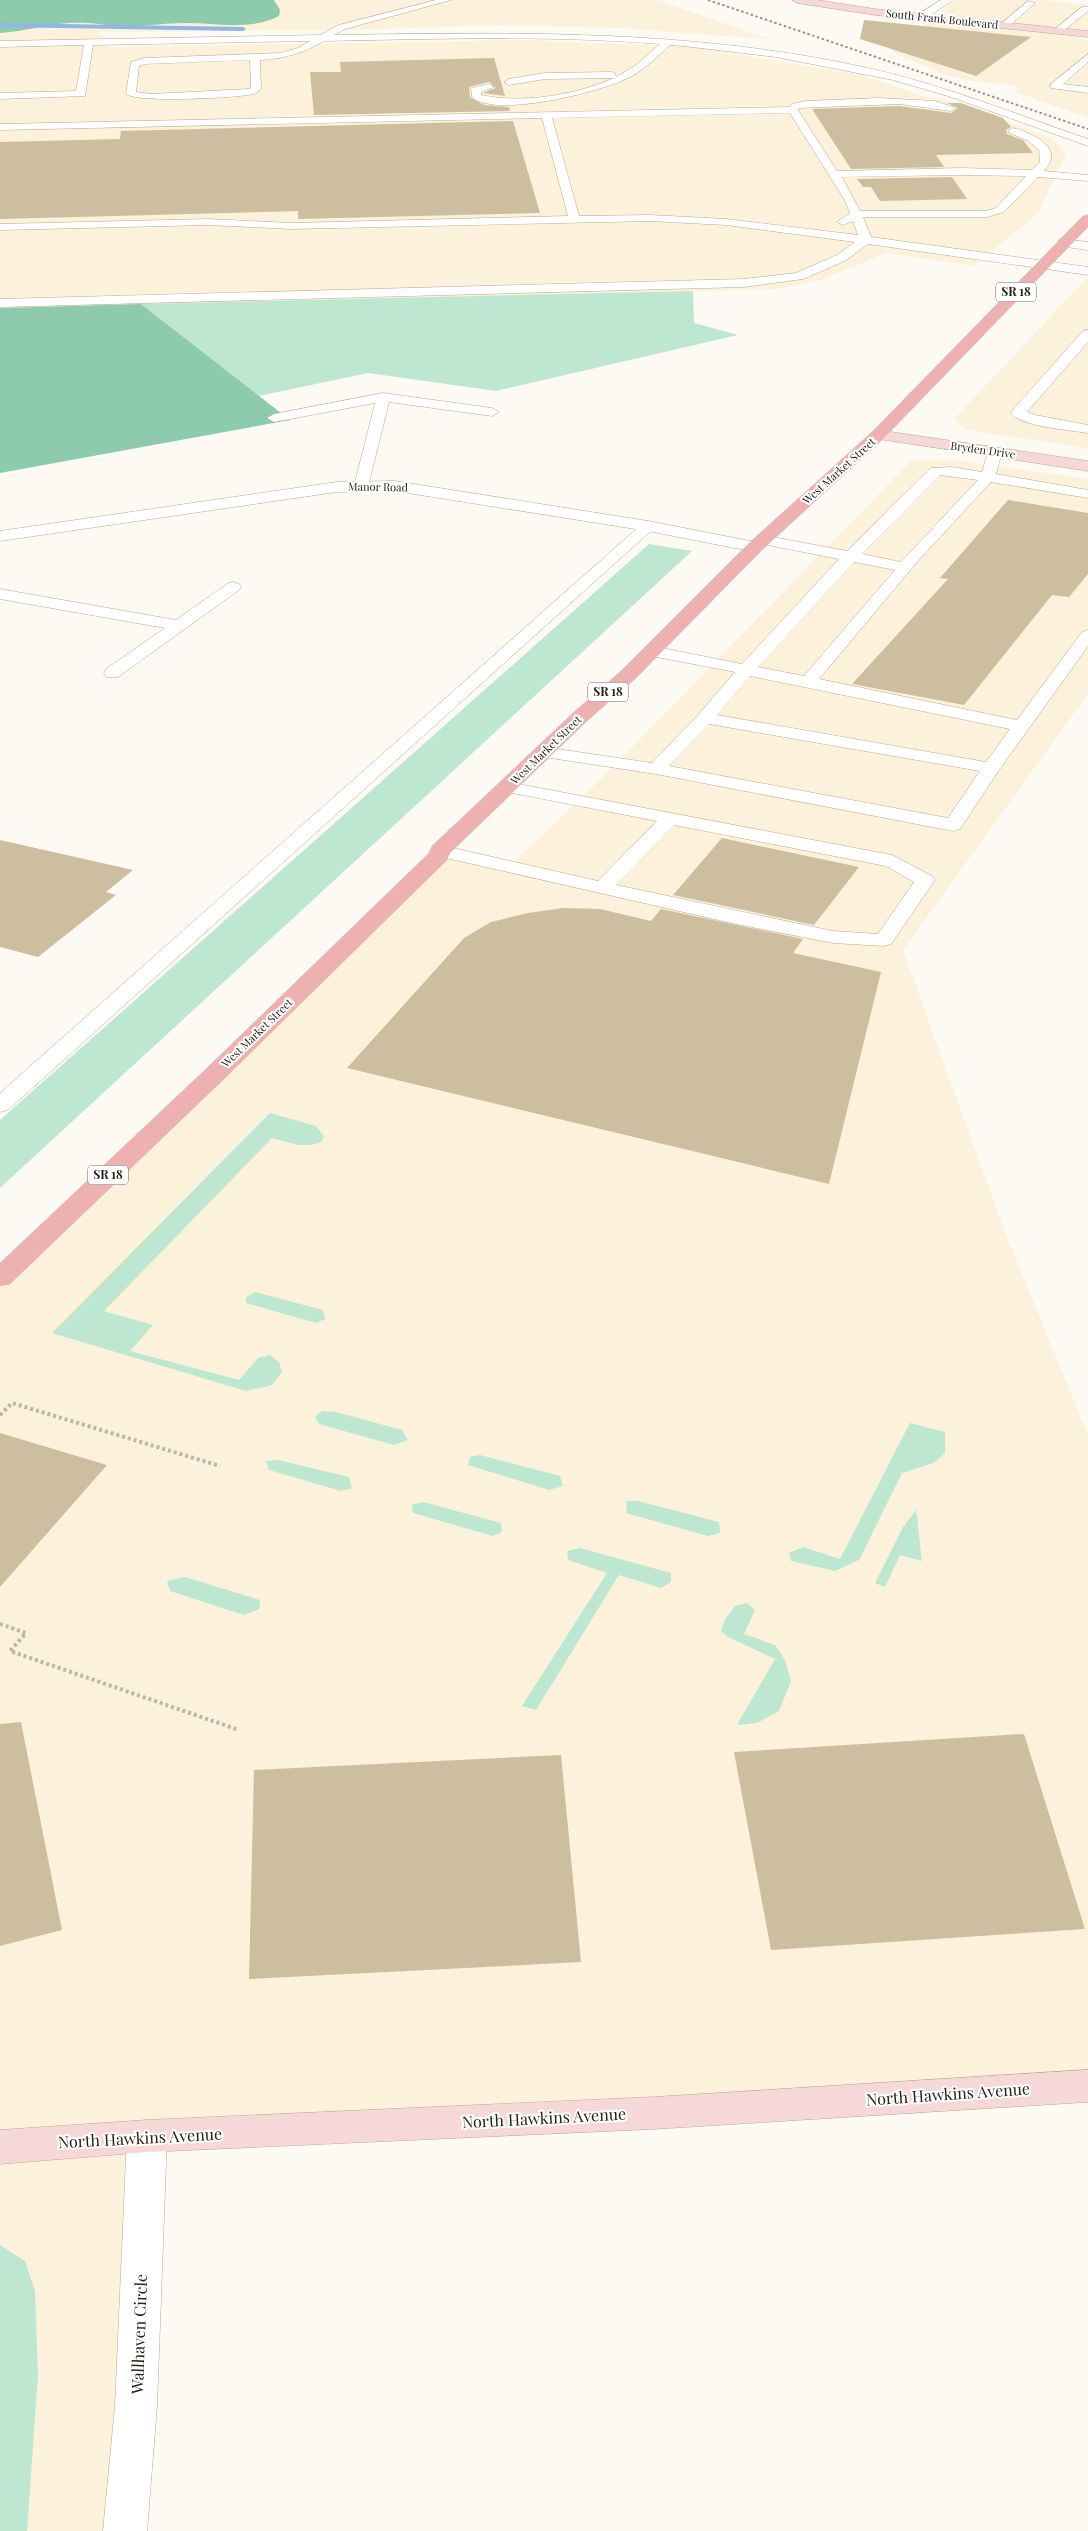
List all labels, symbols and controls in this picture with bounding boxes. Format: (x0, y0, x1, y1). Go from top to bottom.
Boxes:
street label: South Frank Boulevard (885, 5, 1000, 32)
road number: SR 18 (996, 282, 1036, 302)
street label: West Market Street (798, 434, 878, 508)
street label: Bryden Drive (950, 438, 1017, 462)
street label: Manor Road (348, 478, 409, 495)
road number: SR 18 (588, 682, 628, 702)
street label: West Market Street (506, 712, 584, 788)
street label: West Market Street (217, 995, 295, 1071)
road number: SR 18 (88, 1166, 128, 1184)
street label: North Hawkins Avenue (865, 2077, 1031, 2110)
street label: North Hawkins Avenue (461, 2103, 627, 2132)
street label: North Hawkins Avenue (57, 2123, 223, 2152)
street label: Wallhaven Circle (126, 2274, 151, 2395)

